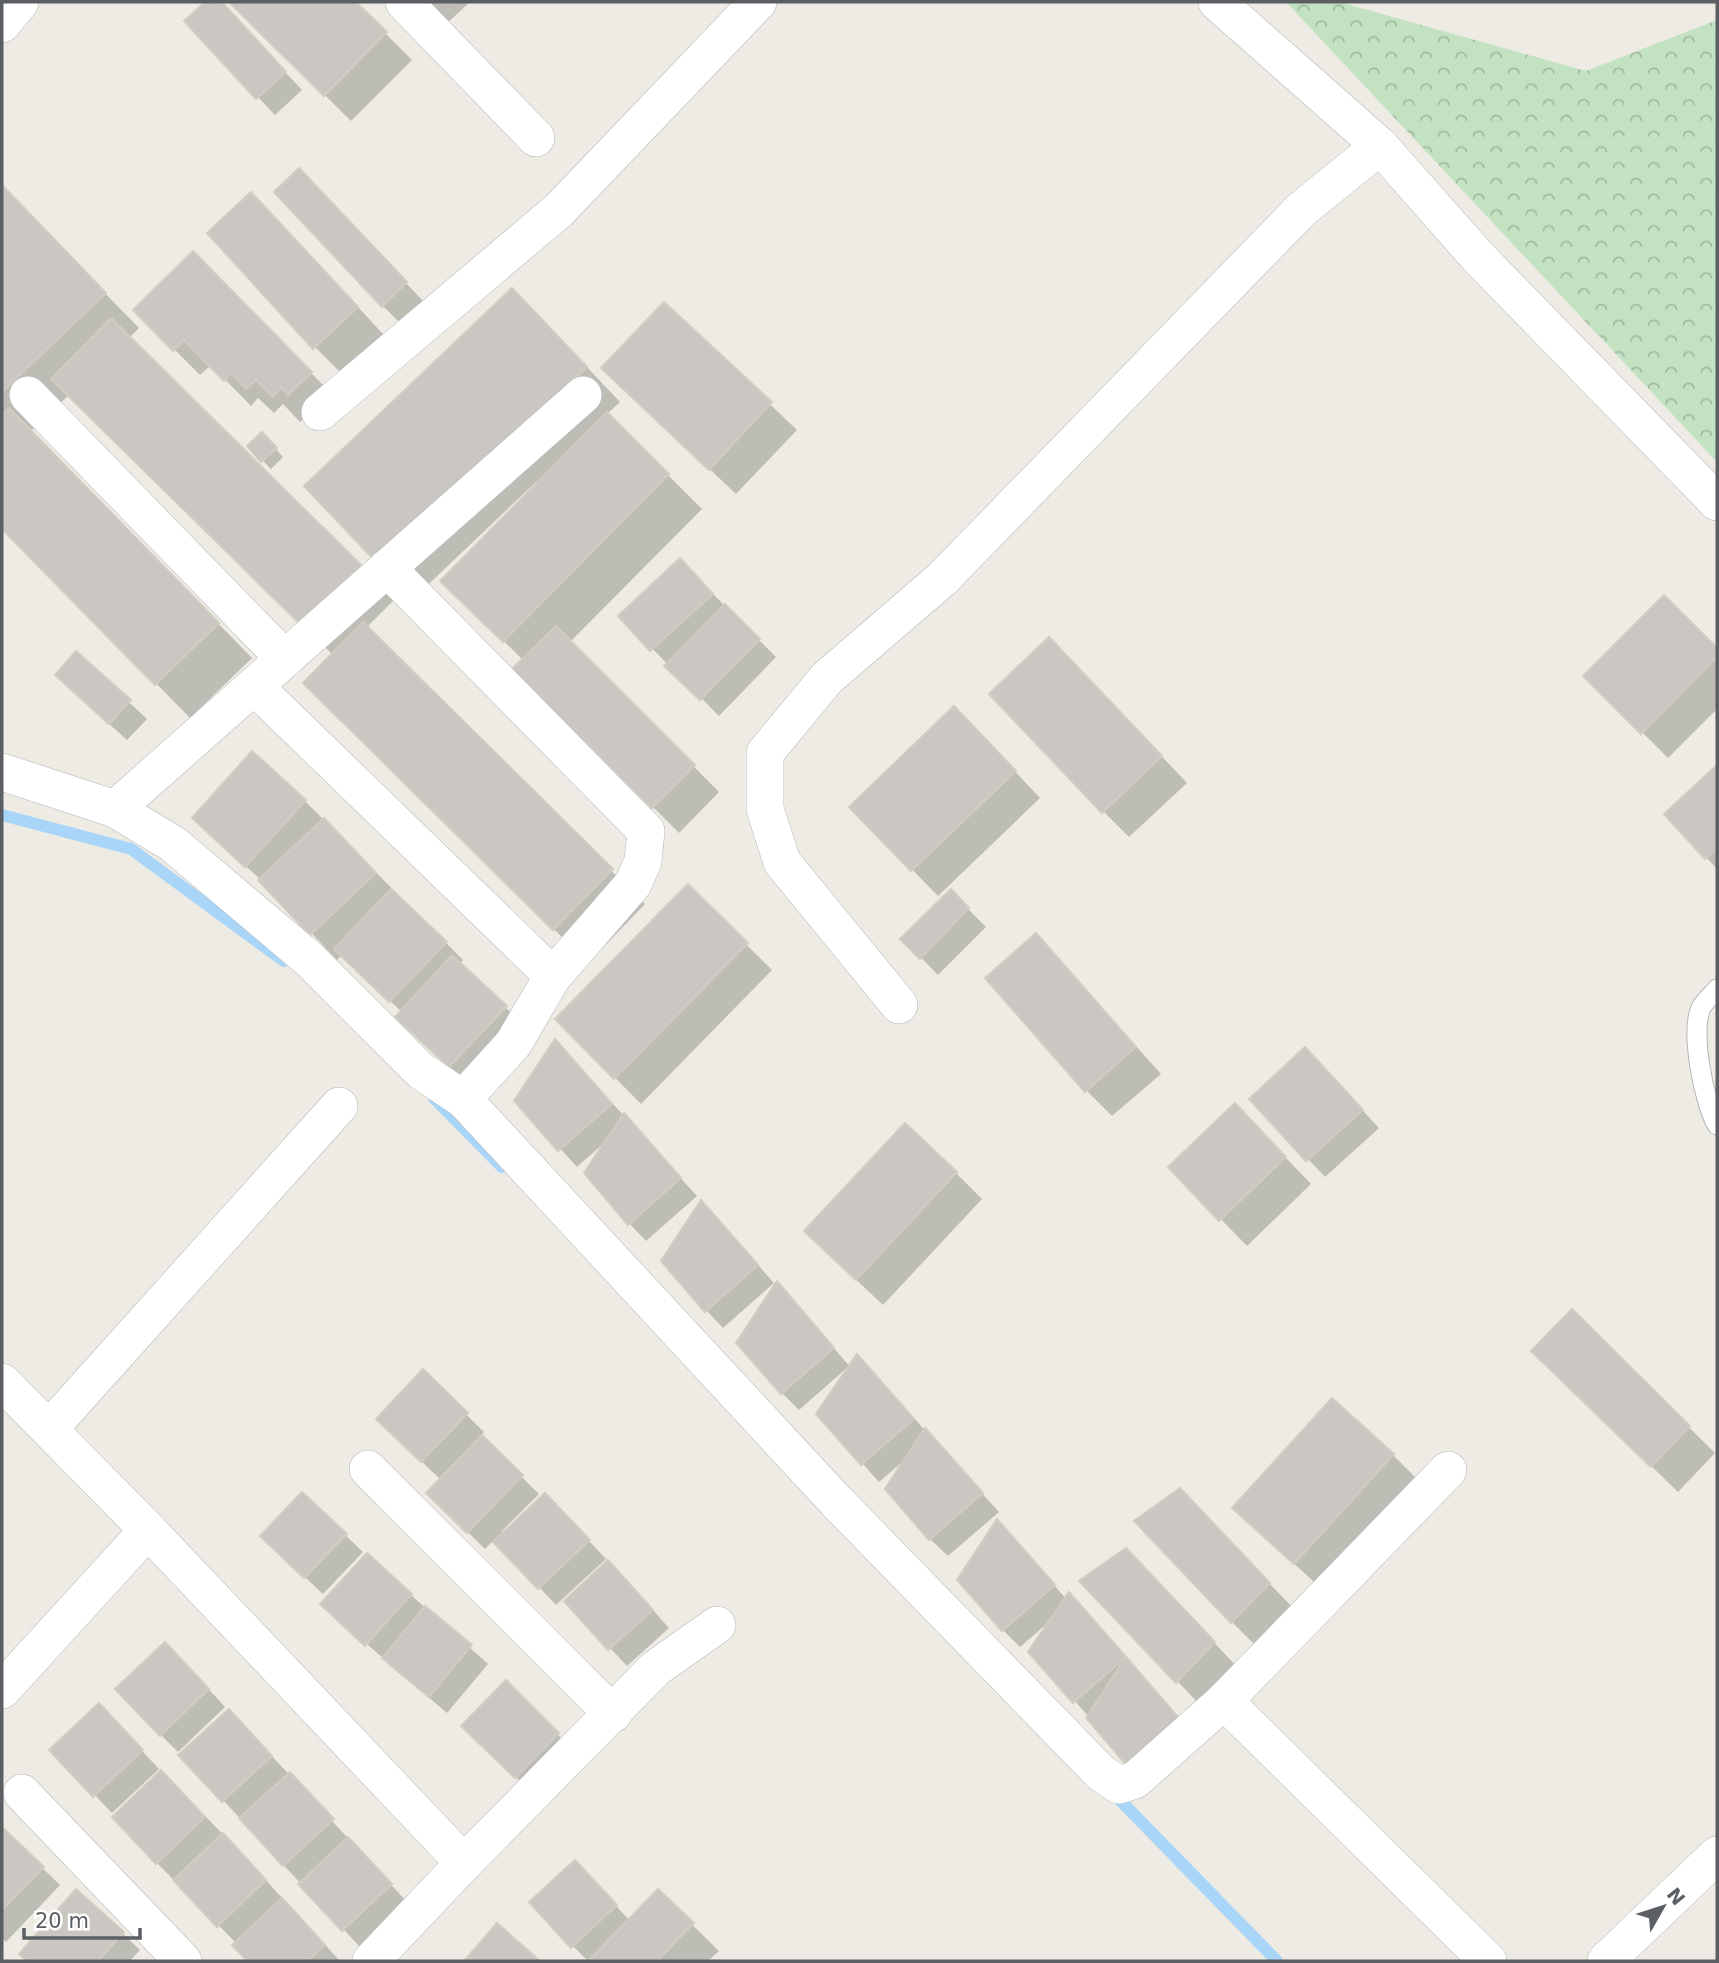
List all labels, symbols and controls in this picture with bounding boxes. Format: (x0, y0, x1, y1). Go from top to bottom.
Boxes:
north arrow (1628, 1872, 1698, 1942)
text: N (1663, 1883, 1690, 1909)
scale bar (24, 1896, 140, 1940)
text: 20 m (35, 1909, 89, 1933)

